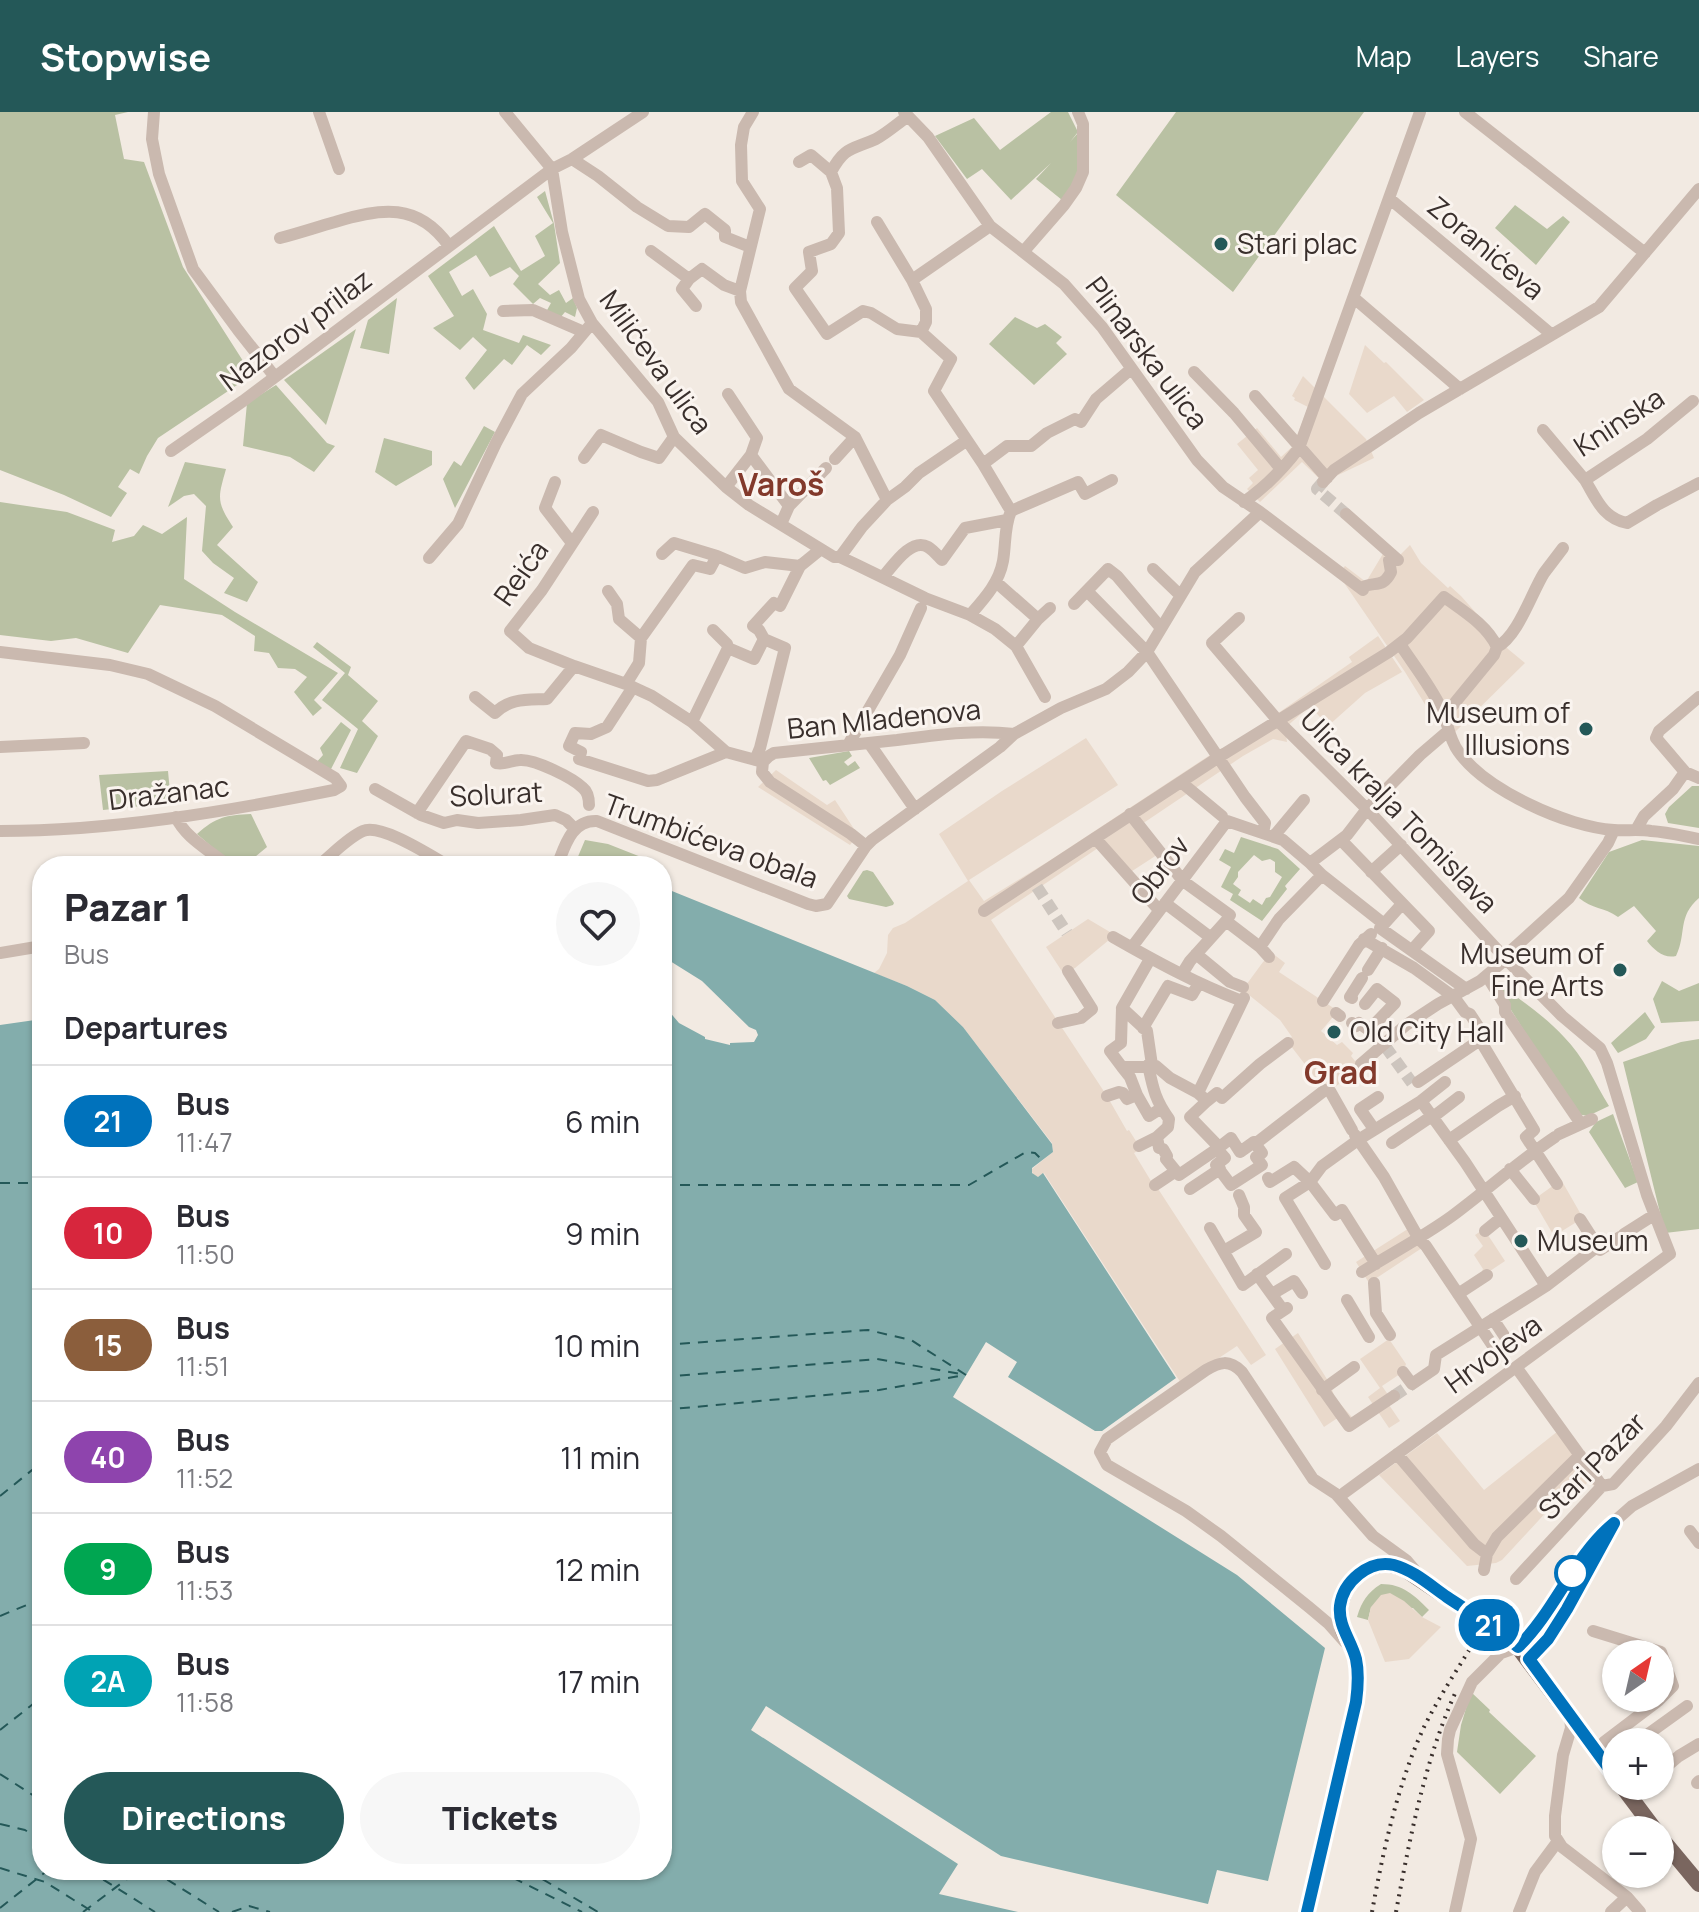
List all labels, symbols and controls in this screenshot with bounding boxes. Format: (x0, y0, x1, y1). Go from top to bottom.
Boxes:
text: Stopwise (40, 30, 211, 82)
text: Map (1356, 37, 1412, 75)
text: Layers (1456, 37, 1539, 75)
text: Share (1583, 37, 1659, 75)
street label: Zoranićeva (1420, 187, 1553, 307)
place label: Stari plac (1237, 224, 1357, 262)
marker: Stari plac (1212, 235, 1230, 253)
street label: Nazorov prilaz (212, 260, 379, 399)
street label: Plinarska ulica (1078, 268, 1218, 437)
street label: Milićeva ulica (592, 282, 722, 441)
street label: Kninska (1566, 378, 1671, 464)
district label: Varoš (738, 462, 824, 506)
street label: Reića (484, 532, 556, 613)
street label: Ban Mladenova (785, 689, 983, 747)
place label: Museum of Illusions (1426, 693, 1570, 763)
street label: Ulica kralja Tomislava (1292, 700, 1507, 920)
marker: Museum of Illusions (1577, 720, 1595, 738)
street label: Dražanac (106, 766, 231, 818)
street label: Solurat (448, 772, 544, 814)
street label: Trumbićeva obala (599, 784, 824, 896)
street label: Obrov (1121, 827, 1198, 912)
text: Pazar 1 (64, 880, 192, 932)
button: heart (556, 882, 640, 966)
place label: Museum of Fine Arts (1460, 934, 1604, 1004)
text: Bus (64, 936, 109, 972)
marker: Museum of Fine Arts (1611, 961, 1629, 979)
text: Departures (64, 1007, 228, 1048)
place label: Old City Hall (1350, 1012, 1505, 1050)
marker: Old City Hall (1325, 1023, 1343, 1041)
district label: Grad (1304, 1050, 1378, 1094)
text: Bus (176, 1083, 230, 1124)
text: 6 min (565, 1101, 640, 1142)
text: 21 (94, 1102, 122, 1140)
text: 11:47 (176, 1124, 232, 1160)
text: Bus (176, 1195, 230, 1236)
text: 9 min (565, 1213, 640, 1254)
text: 10 (93, 1214, 123, 1252)
place label: Museum (1537, 1221, 1649, 1259)
marker: Museum (1512, 1232, 1530, 1250)
text: 11:50 (176, 1236, 235, 1272)
street label: Hrvojeva (1436, 1305, 1549, 1401)
text: Bus (176, 1307, 230, 1348)
text: 10 min (554, 1325, 640, 1366)
text: 15 (94, 1326, 122, 1364)
text: 11:51 (176, 1348, 229, 1384)
street label: Stari Pazar (1529, 1403, 1653, 1527)
text: Bus (176, 1419, 230, 1460)
text: 11 min (560, 1437, 640, 1478)
text: 40 (90, 1438, 126, 1476)
text: 11:52 (176, 1460, 233, 1496)
text: Bus (176, 1531, 230, 1572)
text: 12 min (555, 1549, 640, 1590)
text: 9 (99, 1550, 117, 1588)
unlabelled marker (1555, 1556, 1589, 1590)
text: 11:53 (176, 1572, 233, 1608)
line badge: 21 (1453, 1599, 1525, 1651)
text: 21 (1475, 1606, 1503, 1644)
north arrow (1602, 1640, 1674, 1712)
map controls (1602, 1640, 1674, 1888)
text: Bus (176, 1643, 230, 1684)
text: 17 min (557, 1661, 640, 1702)
text: 2A (91, 1662, 125, 1700)
text: 11:58 (176, 1684, 234, 1720)
button: + (1602, 1728, 1674, 1800)
button: Directions (64, 1772, 344, 1864)
button: Tickets (360, 1772, 640, 1864)
button: − (1602, 1816, 1674, 1888)

